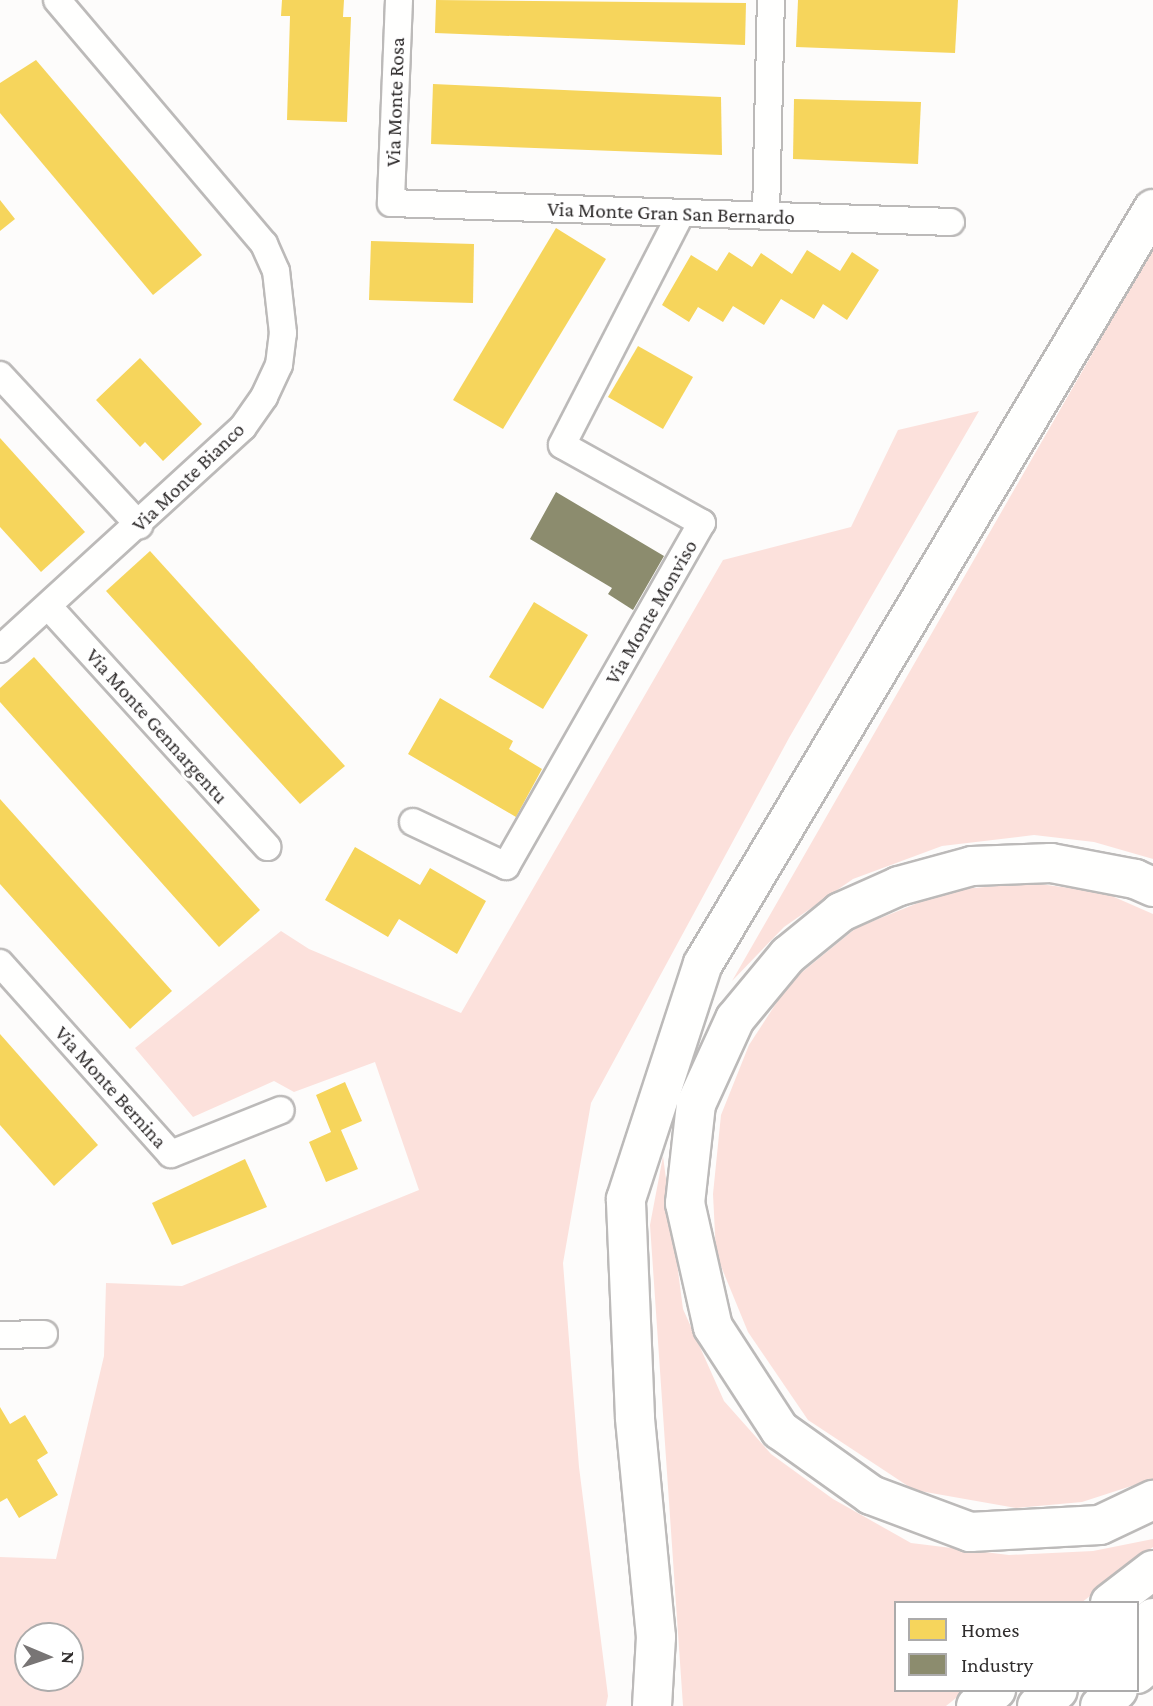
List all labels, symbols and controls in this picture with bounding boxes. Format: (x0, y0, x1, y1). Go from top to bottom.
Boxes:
street label: Via Monte Rosa (380, 37, 410, 167)
street label: Via Monte Gran San Bernardo (547, 196, 795, 230)
street label: Via Monte Bianco (126, 417, 250, 537)
street label: Via Monte Monviso (599, 535, 703, 689)
street label: Via Monte Gennargentu (81, 643, 233, 809)
street label: Via Monte Bernina (49, 1021, 173, 1153)
legend (894, 1601, 1139, 1692)
text: Homes (961, 1618, 1020, 1642)
north arrow (14, 1622, 84, 1692)
text: N (58, 1651, 79, 1665)
text: Industry (961, 1653, 1033, 1677)

